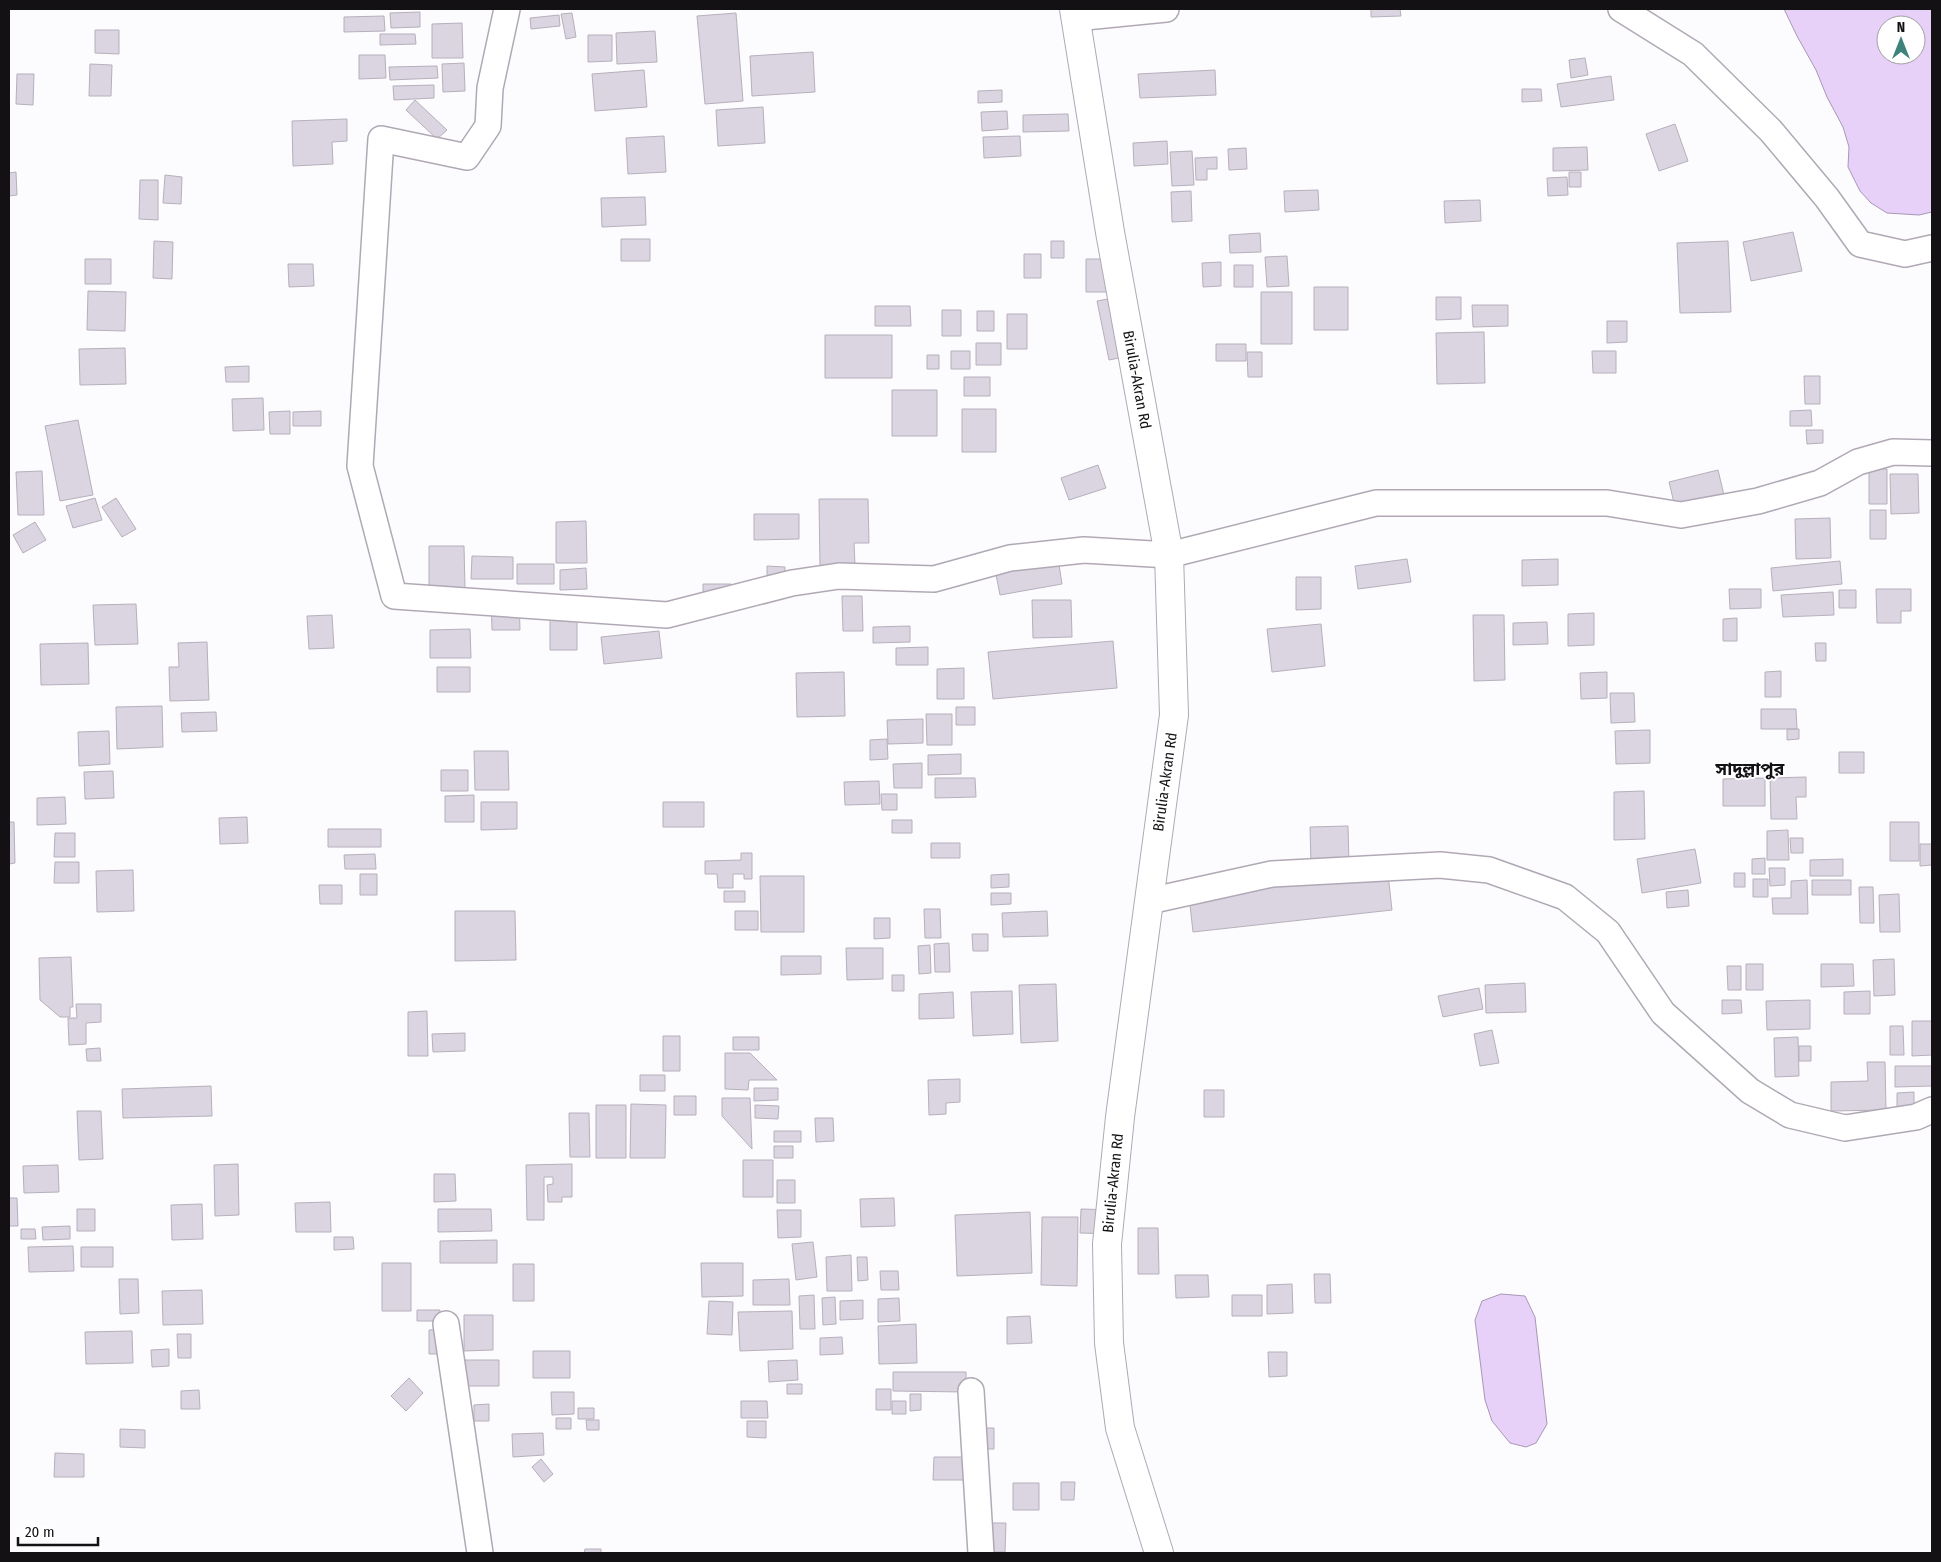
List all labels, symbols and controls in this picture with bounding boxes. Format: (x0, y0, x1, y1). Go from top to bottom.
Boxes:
north arrow (1876, 15, 1926, 65)
text: N (1897, 19, 1905, 36)
street label: Birulia-Akran Rd (1119, 329, 1155, 430)
street label: Birulia-Akran Rd (1149, 731, 1181, 833)
district label: সাদুল্লাপুর (1715, 758, 1786, 780)
street label: Birulia-Akran Rd (1099, 1132, 1127, 1234)
scale bar (18, 1514, 98, 1546)
text: 20 m (25, 1523, 55, 1541)

